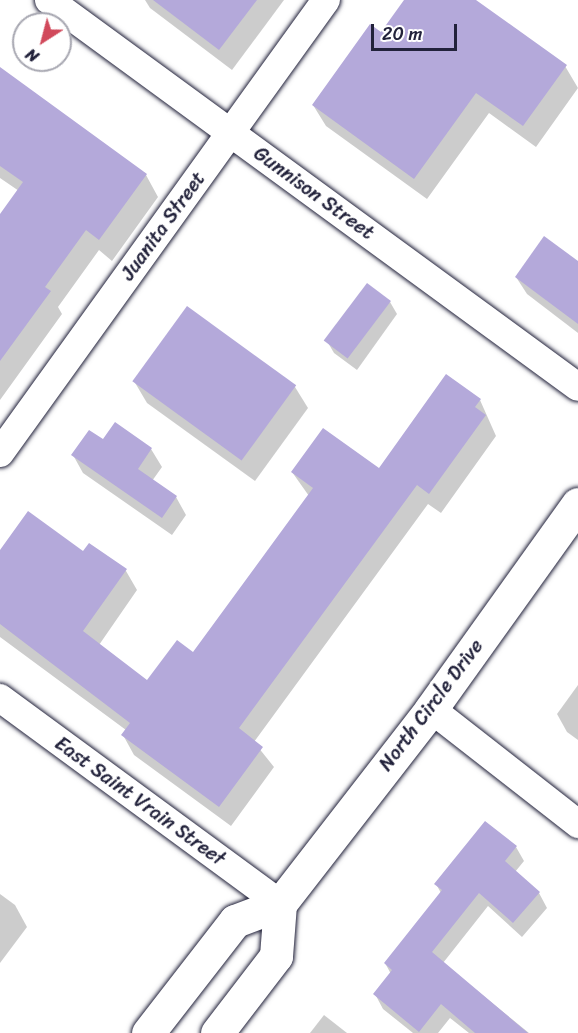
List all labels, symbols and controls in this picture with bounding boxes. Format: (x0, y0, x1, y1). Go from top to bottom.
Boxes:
north arrow (12, 12, 72, 72)
scale bar (374, 12, 460, 50)
text: 20 m (382, 18, 422, 50)
text: N (19, 40, 45, 70)
street label: Gunnison Street (249, 141, 379, 245)
street label: Juanita Street (116, 167, 210, 285)
street label: North Circle Drive (373, 634, 489, 776)
street label: East Saint Vrain Street (50, 731, 230, 871)

